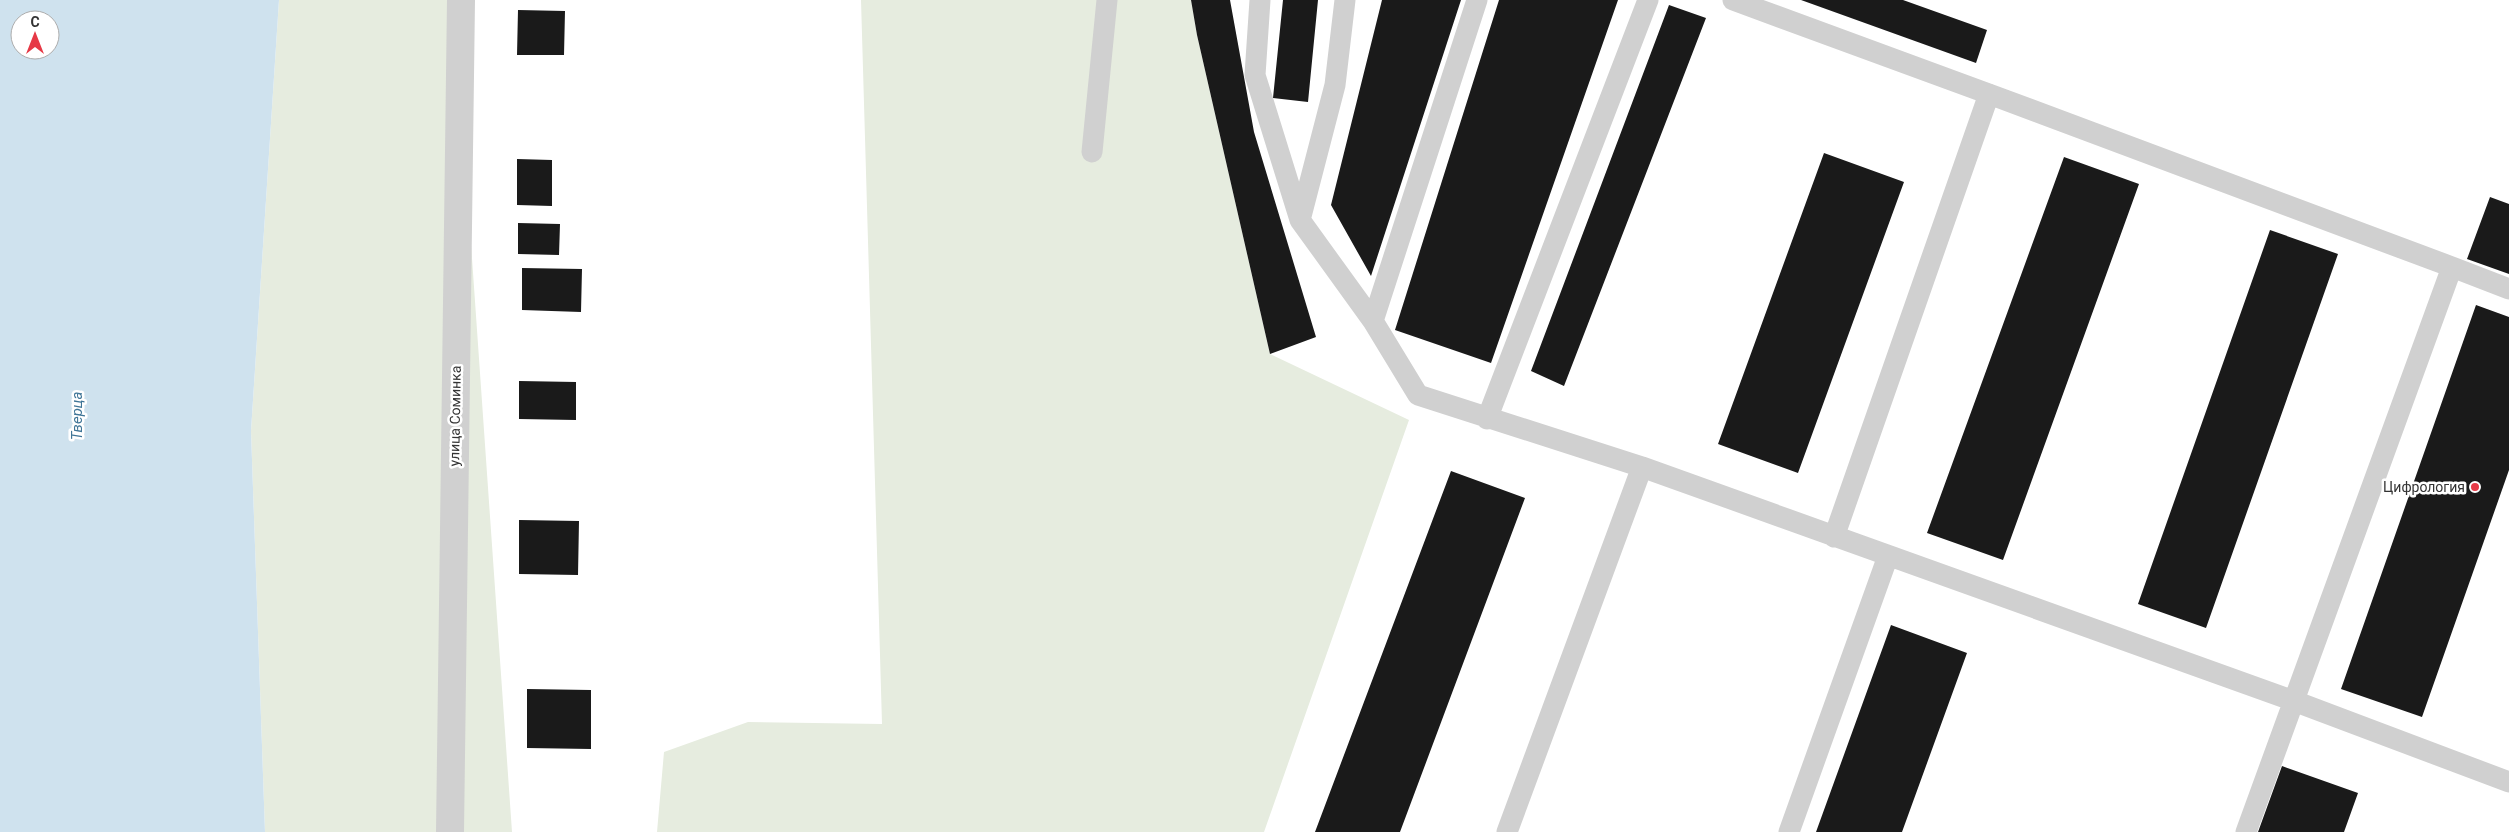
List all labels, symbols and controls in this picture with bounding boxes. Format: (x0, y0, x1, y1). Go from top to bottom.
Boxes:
north arrow (10, 10, 60, 60)
text: С (30, 14, 40, 30)
street label: улица Соминка (446, 366, 464, 466)
water label: Тверца (68, 392, 86, 440)
place label: Цифрология (2383, 479, 2465, 495)
marker: Цифрология (2469, 481, 2481, 493)

